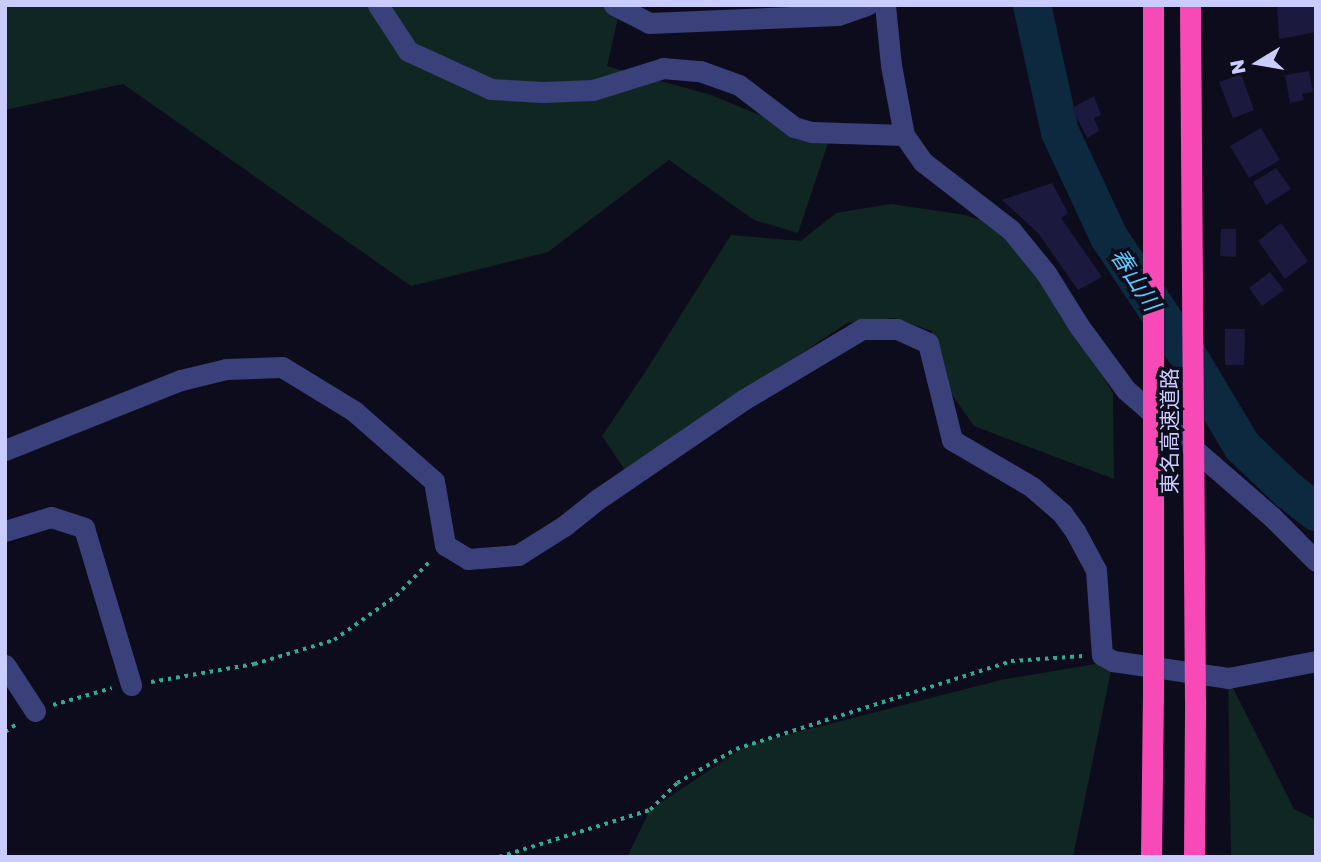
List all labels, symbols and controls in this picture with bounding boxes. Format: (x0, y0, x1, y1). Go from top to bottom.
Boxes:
north arrow (1223, 28, 1293, 98)
text: N (1224, 58, 1250, 76)
water label: 春山川 (1106, 243, 1166, 315)
street label: 東名高速道路 (1156, 368, 1182, 494)

